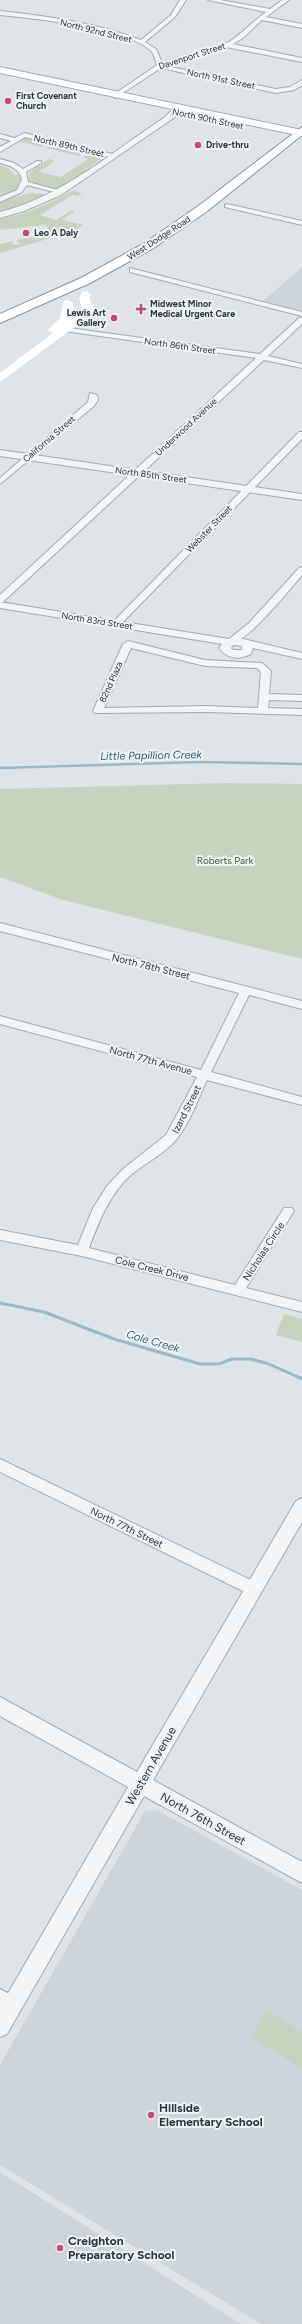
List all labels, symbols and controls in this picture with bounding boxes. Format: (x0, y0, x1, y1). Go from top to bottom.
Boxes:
street label: North 92nd Street (59, 16, 134, 45)
street label: Davenport Street (157, 39, 227, 72)
street label: North 91st Street (186, 66, 257, 91)
place label: First Covenant Church (16, 90, 77, 111)
marker: First Covenant Church (3, 96, 13, 106)
street label: North 90th Street (171, 106, 245, 132)
street label: North 89th Street (33, 132, 106, 159)
place label: Drive-thru (206, 139, 249, 150)
marker: Drive-thru (193, 140, 203, 150)
street label: West Dodge Road (125, 213, 192, 262)
place label: Leo A Daly (34, 227, 79, 238)
marker: Leo A Daly (21, 228, 31, 238)
place label: Midwest Minor Medical Urgent Care (150, 298, 235, 319)
marker: Midwest Minor Medical Urgent Care (135, 303, 147, 315)
place label: Lewis Art Gallery (67, 307, 107, 328)
marker: Lewis Art Gallery (109, 313, 119, 323)
street label: North 86th Street (143, 335, 217, 356)
street label: Underwood Avenue (153, 395, 219, 458)
street label: California Street (20, 412, 78, 464)
street label: North 85th Street (114, 464, 188, 485)
street label: Webster Street (183, 502, 234, 555)
street label: North 83rd Street (61, 609, 134, 632)
street label: 82nd Plaza (97, 659, 125, 704)
water label: Little Papillion Creek (100, 748, 203, 763)
park label: Roberts Park (197, 854, 253, 867)
street label: North 78th Street (110, 950, 192, 983)
street label: North 77th Avenue (108, 1043, 194, 1078)
street label: Izard Street (169, 1083, 204, 1136)
street label: Nicholas Circle (240, 1219, 287, 1283)
street label: Cole Creek Drive (114, 1253, 190, 1284)
water label: Cole Creek (125, 1328, 182, 1355)
street label: North 77th Street (88, 1504, 165, 1551)
street label: Western Avenue (123, 1724, 179, 1808)
street label: North 76th Street (158, 1790, 249, 1849)
place label: Hillside Elementary School (159, 2101, 263, 2129)
marker: Hillside Elementary School (146, 2110, 156, 2120)
place label: Creighton Preparatory School (68, 2234, 175, 2262)
marker: Creighton Preparatory School (55, 2243, 65, 2253)

